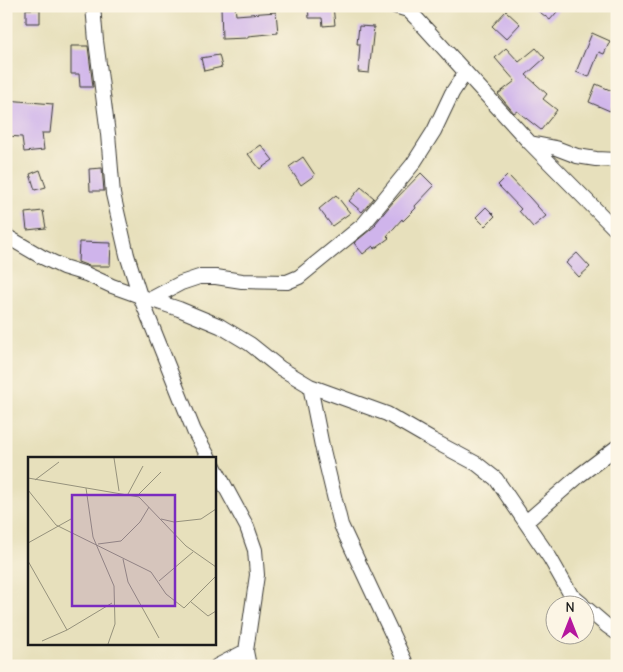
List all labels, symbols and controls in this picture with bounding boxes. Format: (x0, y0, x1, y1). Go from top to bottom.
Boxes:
inset map (28, 457, 215, 644)
north arrow (546, 594, 596, 644)
text: N (565, 599, 575, 616)

